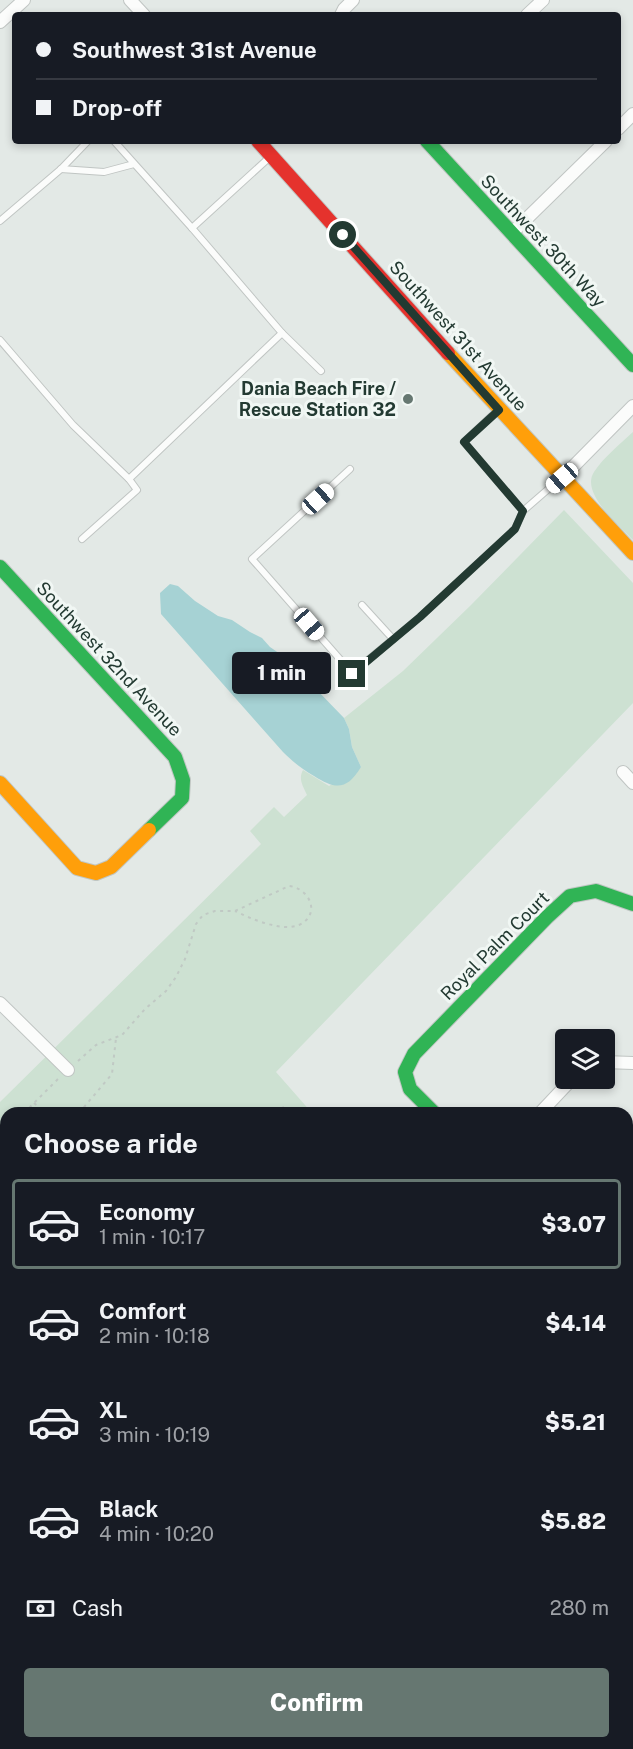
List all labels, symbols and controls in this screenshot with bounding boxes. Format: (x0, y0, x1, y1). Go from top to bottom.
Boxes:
text: Southwest 31st Avenue (72, 37, 317, 63)
text: Drop-off (72, 95, 162, 121)
street label: Southwest 30th Way (477, 170, 610, 311)
route start (329, 221, 356, 248)
street label: Southwest 31st Avenue (385, 256, 531, 415)
place label: Dania Beach Fire / Rescue Station 32 (239, 378, 396, 420)
marker: Dania Beach Fire / Rescue Station 32 (401, 392, 415, 406)
car (543, 459, 581, 497)
car (299, 480, 337, 518)
street label: Southwest 32nd Avenue (32, 577, 186, 740)
car (290, 605, 328, 643)
callout: 1 min (232, 653, 331, 695)
route end (338, 660, 365, 687)
text: 1 min (257, 661, 306, 685)
street label: Royal Palm Court (436, 887, 553, 1004)
map controls (555, 1029, 615, 1089)
button: layers (555, 1029, 615, 1089)
text: Choose a ride (24, 1127, 198, 1159)
icon: car (27, 1197, 81, 1251)
text: Economy (99, 1199, 195, 1225)
text: $3.07 (541, 1211, 606, 1237)
text: 1 min · 10:17 (99, 1225, 205, 1249)
icon: car (27, 1296, 81, 1350)
text: Comfort (99, 1298, 186, 1324)
text: $4.14 (545, 1310, 606, 1336)
text: 2 min · 10:18 (99, 1324, 210, 1348)
icon: car (27, 1395, 81, 1449)
text: XL (99, 1397, 127, 1423)
text: $5.21 (545, 1409, 606, 1435)
text: 3 min · 10:19 (99, 1423, 210, 1447)
icon: car (27, 1494, 81, 1548)
text: Black (99, 1496, 158, 1522)
text: $5.82 (540, 1508, 606, 1534)
text: 4 min · 10:20 (99, 1522, 214, 1546)
icon: cash (24, 1592, 57, 1625)
text: Cash (72, 1595, 123, 1621)
text: 280 m (550, 1596, 609, 1620)
button: Confirm (24, 1668, 609, 1737)

